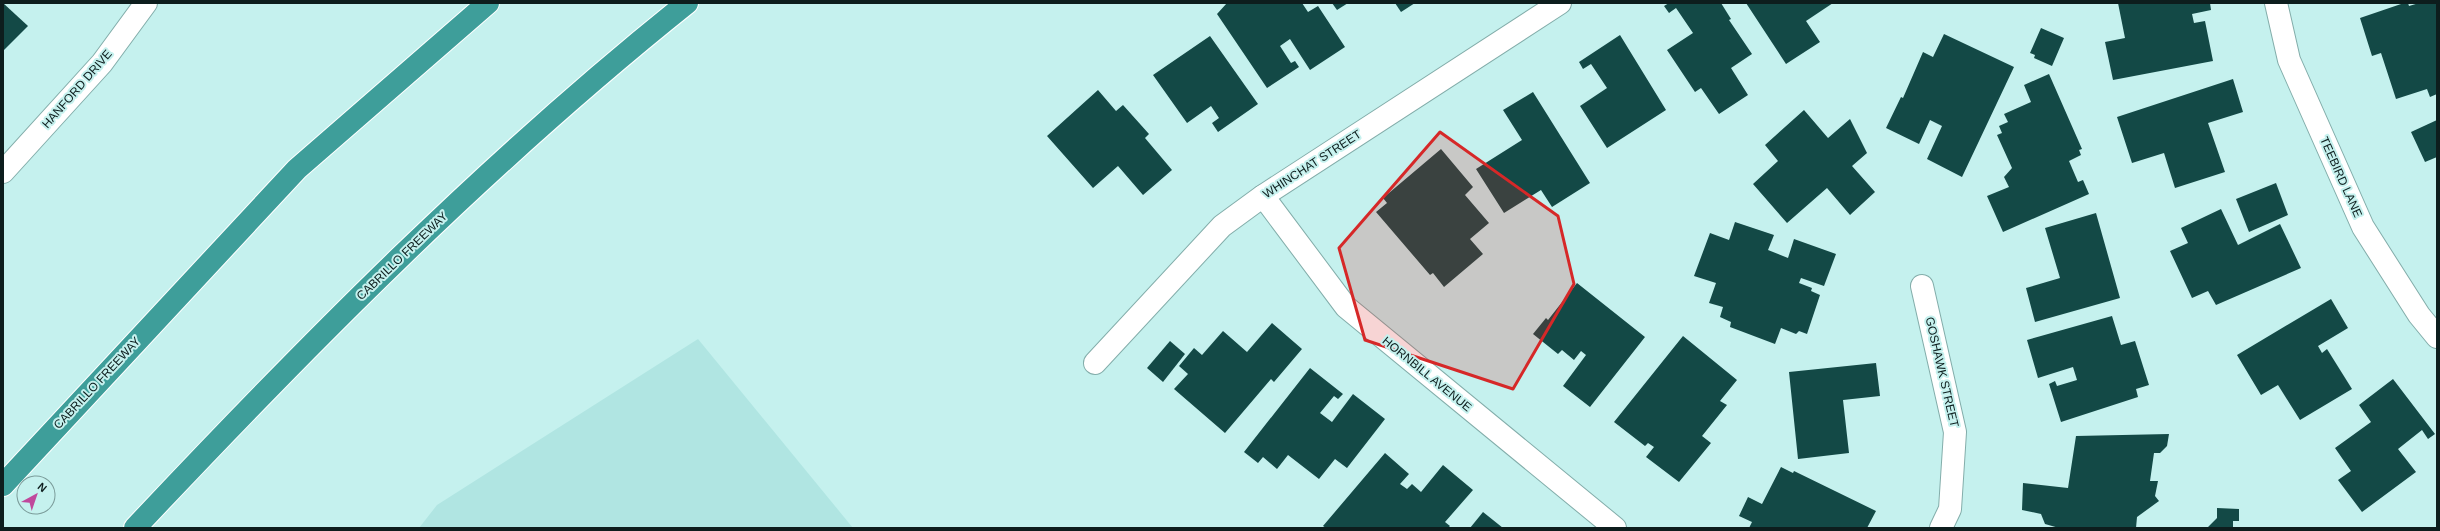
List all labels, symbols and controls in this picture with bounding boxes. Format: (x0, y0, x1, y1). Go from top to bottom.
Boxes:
street label: HANFORD DRIVE (39, 47, 115, 131)
street label: WHINCHAT STREET (1260, 127, 1364, 201)
street label: TEEBIRD LANE (2317, 135, 2365, 219)
street label: CABRILLO FREEWAY (354, 209, 450, 303)
street label: GOSHAWK STREET (1922, 315, 1962, 429)
street label: CABRILLO FREEWAY (51, 334, 143, 432)
street label: HORNBILL AVENUE (1380, 334, 1474, 414)
north arrow (16, 475, 56, 515)
text: N (36, 480, 49, 495)

